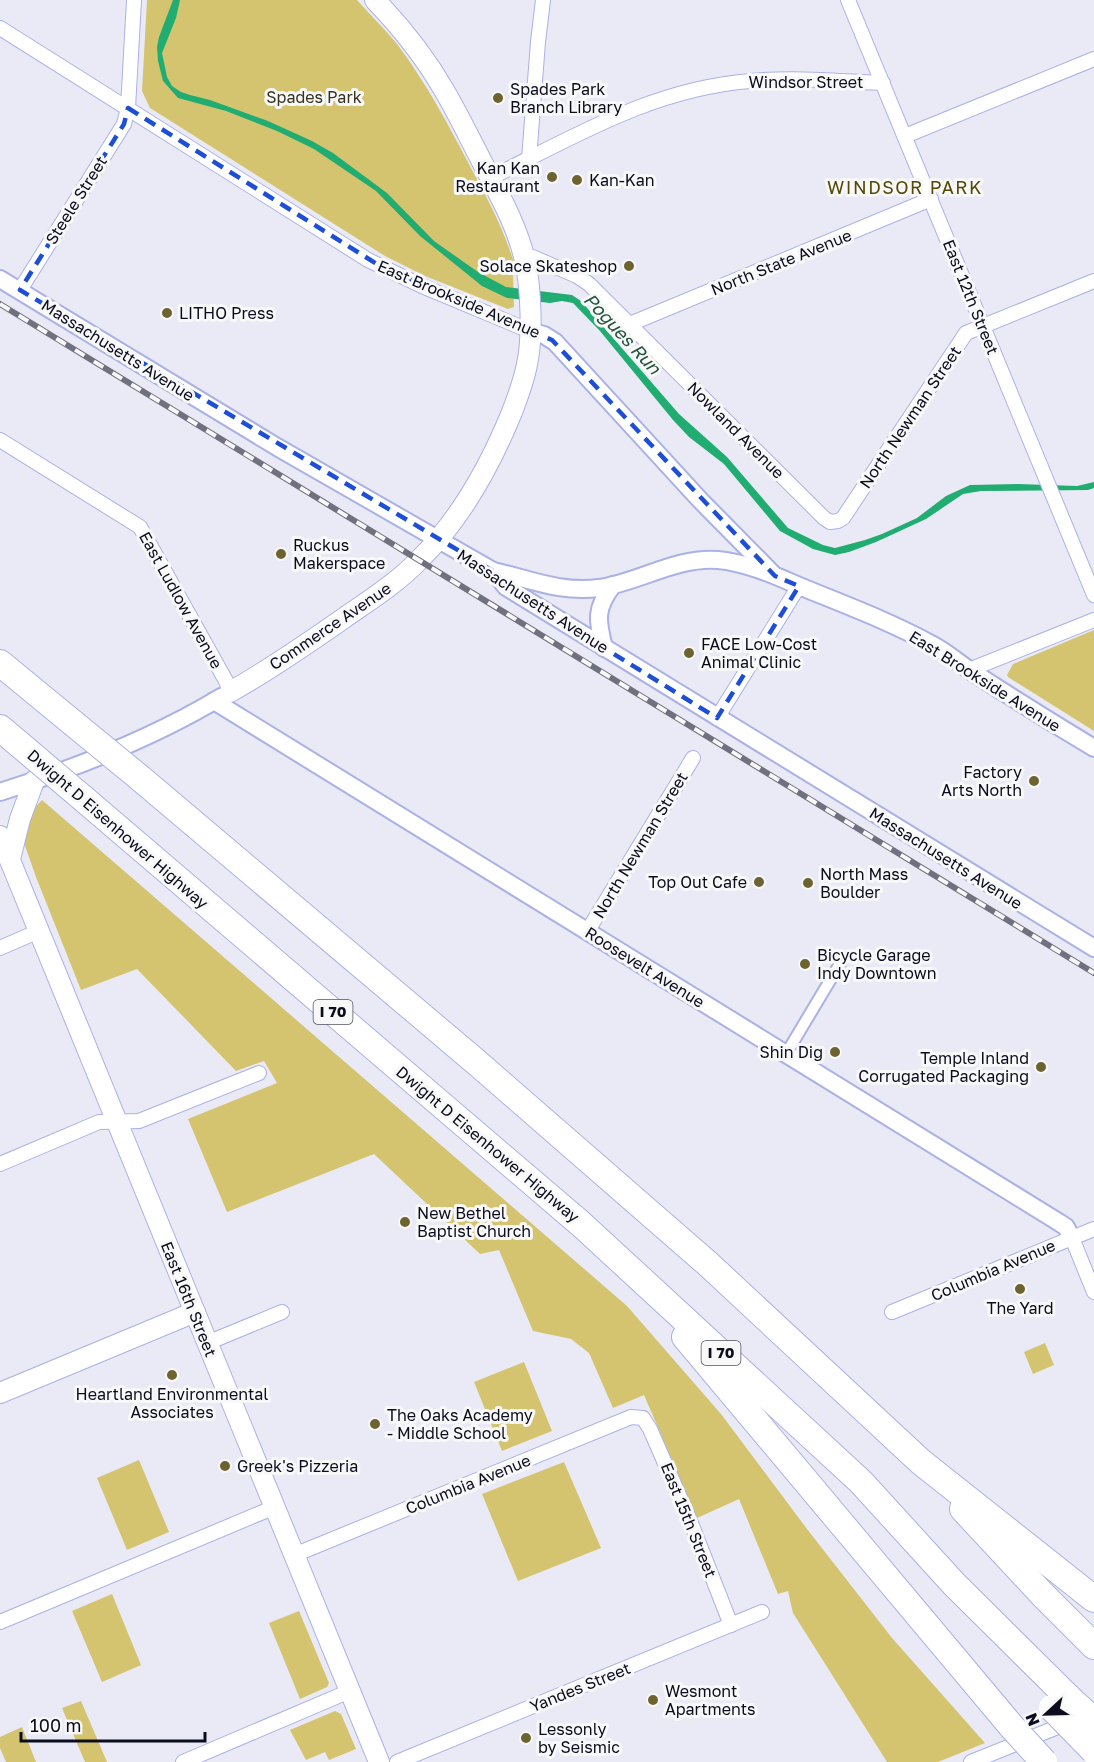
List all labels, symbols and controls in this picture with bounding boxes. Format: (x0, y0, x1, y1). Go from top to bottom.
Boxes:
street label: Windsor Street (748, 72, 864, 92)
place label: Spades Park Branch Library (510, 79, 622, 117)
park label: Spades Park (266, 87, 362, 107)
marker: Spades Park Branch Library (491, 91, 505, 105)
street label: Steele Street (41, 152, 111, 248)
place label: Kan Kan Restaurant (455, 158, 540, 196)
marker: Kan Kan Restaurant (545, 170, 559, 184)
place label: Kan-Kan (589, 170, 655, 190)
marker: Kan-Kan (570, 173, 584, 187)
district label: WINDSOR PARK (827, 176, 983, 198)
street label: North State Avenue (708, 225, 854, 299)
street label: East 12th Street (939, 237, 1003, 357)
street label: East Brookside Avenue (375, 256, 543, 342)
place label: Solace Skateshop (480, 256, 617, 276)
marker: Solace Skateshop (622, 259, 636, 273)
water label: Pogues Run (580, 288, 666, 379)
street label: Massachusetts Avenue (38, 295, 198, 405)
place label: LITHO Press (179, 303, 274, 323)
marker: LITHO Press (160, 306, 174, 320)
street label: North Newman Street (855, 342, 965, 492)
street label: Nowland Avenue (683, 377, 789, 483)
street label: East Ludlow Avenue (135, 528, 227, 672)
place label: Ruckus Makerspace (293, 535, 385, 573)
street label: Massachusetts Avenue (454, 545, 612, 657)
marker: Ruckus Makerspace (274, 547, 288, 561)
street label: Commerce Avenue (265, 578, 395, 674)
street label: East Brookside Avenue (906, 626, 1064, 736)
place label: FACE Low-Cost Animal Clinic (701, 634, 817, 672)
marker: FACE Low-Cost Animal Clinic (682, 646, 696, 660)
street label: Dwight D Eisenhower Highway (23, 745, 213, 913)
place label: Factory Arts North (941, 762, 1022, 800)
street label: North Newman Street (588, 768, 692, 922)
marker: Factory Arts North (1027, 774, 1041, 788)
street label: Massachusetts Avenue (866, 803, 1026, 913)
place label: North Mass Boulder (820, 864, 908, 902)
place label: Top Out Cafe (648, 872, 747, 892)
marker: Top Out Cafe (752, 875, 766, 889)
marker: North Mass Boulder (801, 876, 815, 890)
street label: Roosevelt Avenue (582, 922, 708, 1012)
place label: Bicycle Garage Indy Downtown (817, 945, 937, 983)
marker: Bicycle Garage Indy Downtown (798, 957, 812, 971)
road number: I 70 (314, 1000, 352, 1024)
place label: Shin Dig (759, 1042, 823, 1062)
marker: Shin Dig (828, 1045, 842, 1059)
place label: Temple Inland Corrugated Packaging (858, 1048, 1029, 1086)
marker: Temple Inland Corrugated Packaging (1034, 1060, 1048, 1074)
street label: Dwight D Eisenhower Highway (392, 1061, 584, 1227)
place label: New Bethel Baptist Church (417, 1203, 531, 1241)
marker: New Bethel Baptist Church (398, 1215, 412, 1229)
street label: Columbia Avenue (928, 1235, 1058, 1305)
street label: East 16th Street (157, 1238, 221, 1360)
marker: The Yard (1013, 1282, 1027, 1296)
place label: The Yard (987, 1298, 1053, 1318)
road number: I 70 (702, 1341, 740, 1365)
marker: Heartland Environmental Associates (165, 1368, 179, 1382)
place label: Heartland Environmental Associates (75, 1384, 269, 1422)
place label: The Oaks Academy - Middle School (387, 1405, 533, 1443)
marker: The Oaks Academy - Middle School (368, 1417, 382, 1431)
street label: Columbia Avenue (403, 1450, 533, 1518)
place label: Greek's Pizzeria (237, 1456, 358, 1476)
marker: Greek's Pizzeria (218, 1459, 232, 1473)
street label: East 15th Street (657, 1460, 721, 1580)
street label: Yandes Street (527, 1658, 633, 1716)
place label: Wesmont Apartments (665, 1681, 756, 1719)
north arrow (1016, 1684, 1076, 1744)
marker: Wesmont Apartments (646, 1693, 660, 1707)
scale bar (21, 1705, 206, 1743)
text: N (1021, 1710, 1044, 1729)
text: 100 m (30, 1714, 81, 1736)
place label: Lessonly by Seismic (538, 1719, 620, 1757)
marker: Lessonly by Seismic (519, 1731, 533, 1745)

